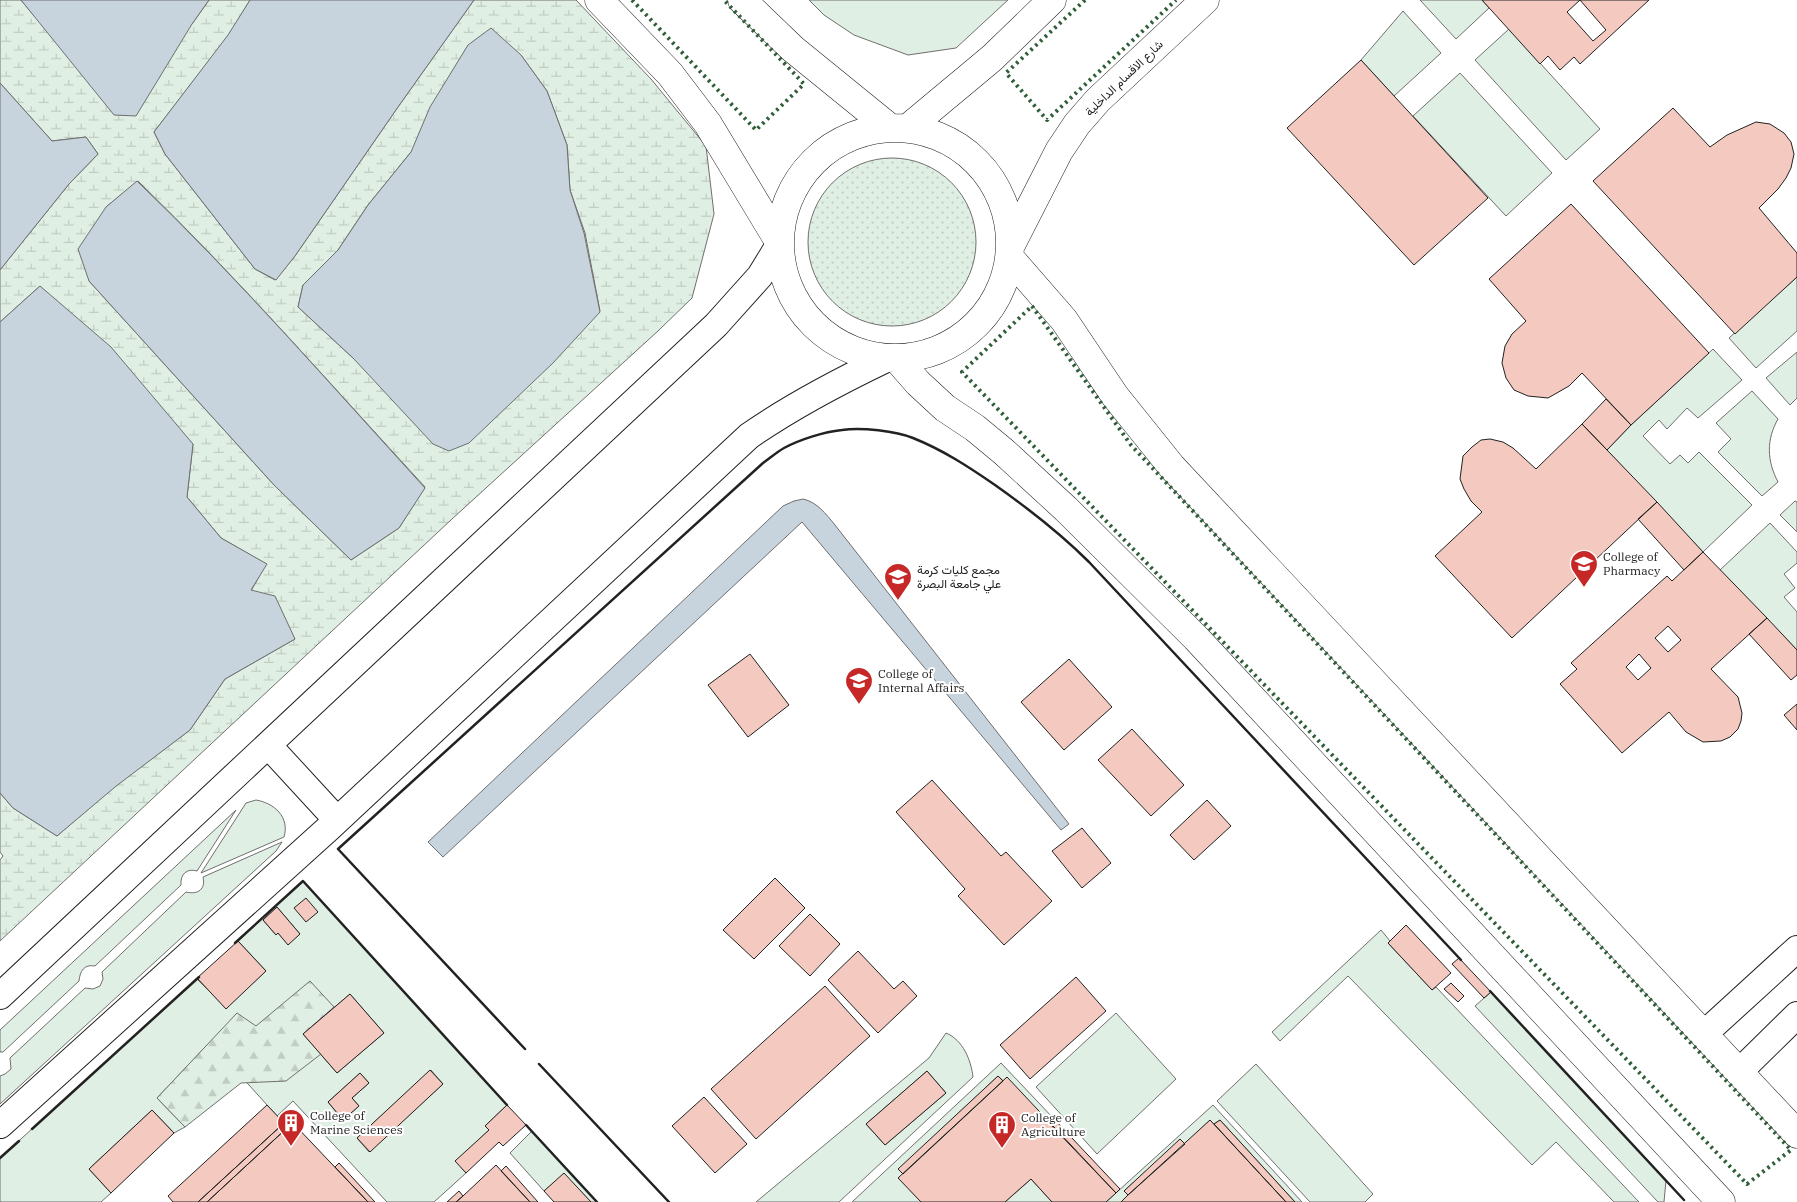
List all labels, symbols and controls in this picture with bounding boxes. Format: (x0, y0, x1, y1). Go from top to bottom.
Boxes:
street label: شارع الاقسام الداخلية (1081, 36, 1167, 120)
school or university icon: College of Pharmacy (1569, 549, 1599, 588)
place label: College of Pharmacy (1603, 549, 1661, 578)
school or university icon: مجمع كليات كرمة علي جامعة البصرة (883, 562, 913, 601)
place label: مجمع كليات كرمة علي جامعة البصرة (917, 562, 1001, 594)
school or university icon: College of Internal Affairs (844, 666, 874, 705)
place label: College of Internal Affairs (878, 666, 964, 695)
building icon: College of Marine Sciences (276, 1108, 306, 1147)
place label: College of Marine Sciences (310, 1108, 403, 1137)
building icon: College of Agriculture (987, 1110, 1017, 1149)
place label: College of Agriculture (1021, 1110, 1086, 1139)

